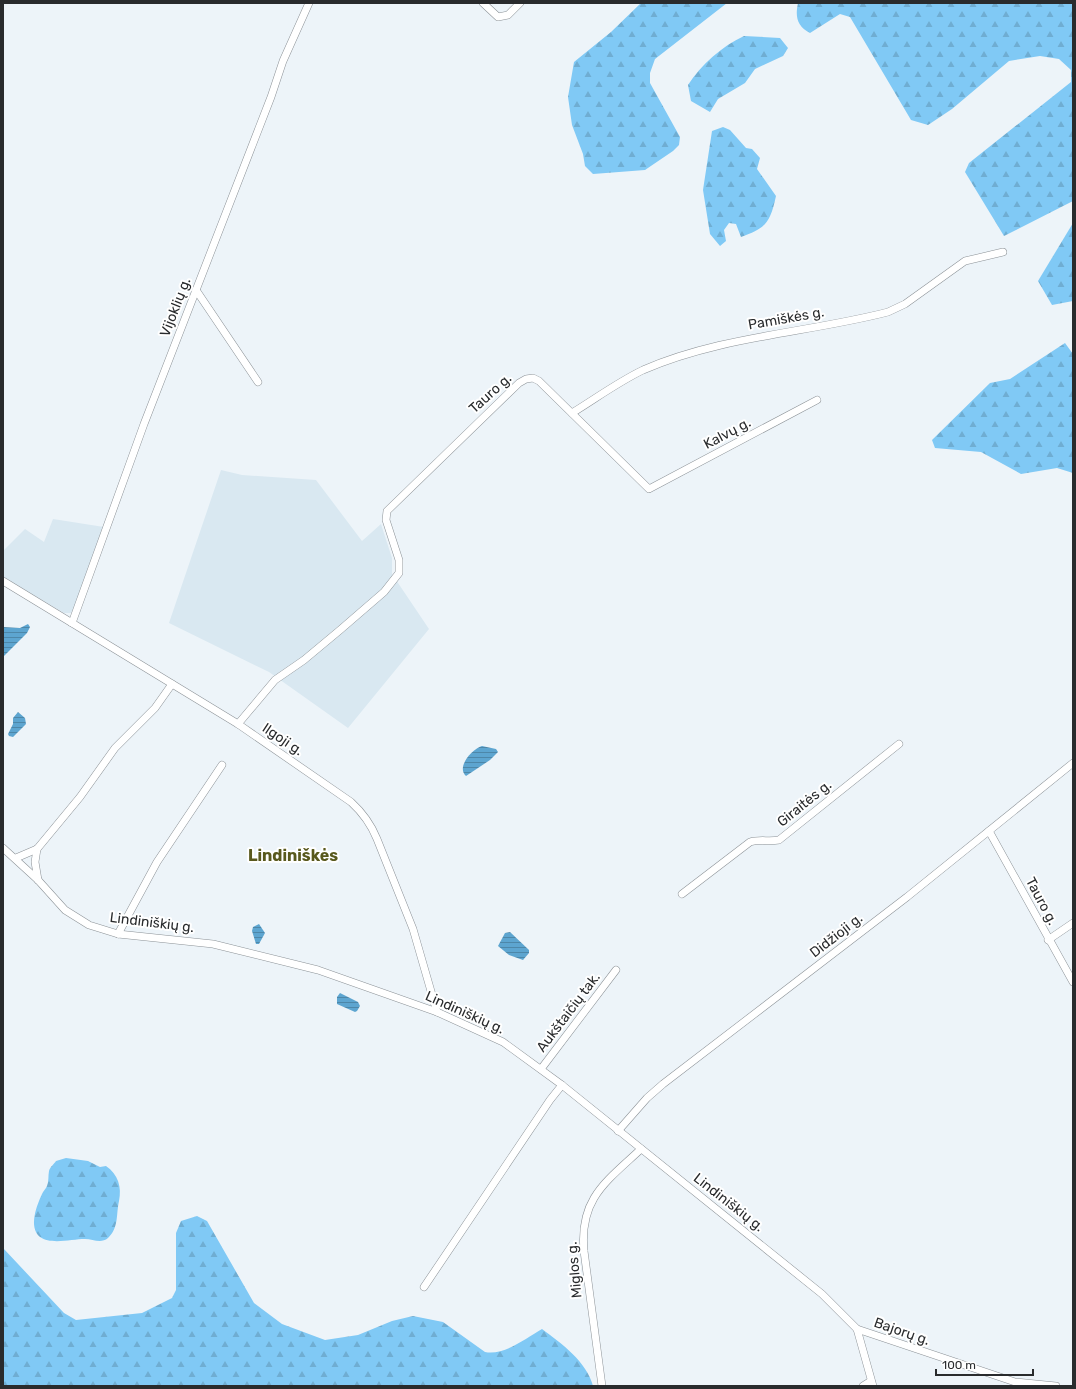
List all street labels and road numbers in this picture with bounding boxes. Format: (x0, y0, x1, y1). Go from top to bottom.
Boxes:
street label: Vijoklių g. (156, 275, 194, 339)
street label: Pamiškės g. (747, 303, 825, 334)
street label: Tauro g. (466, 370, 515, 417)
street label: Kalvų g. (701, 414, 754, 453)
street label: Ilgoji g. (259, 720, 306, 759)
street label: Giraitės g. (774, 776, 835, 830)
street label: Tauro g. (1022, 875, 1061, 928)
street label: Lindiniškių g. (109, 909, 195, 936)
street label: Didžioji g. (807, 910, 866, 961)
street label: Aukštaičių tak. (533, 969, 604, 1055)
street label: Lindiniškių g. (423, 987, 507, 1037)
street label: Lindiniškių g. (690, 1170, 767, 1235)
street label: Miglos g. (564, 1241, 585, 1299)
street label: Bajorų g. (872, 1314, 932, 1349)

